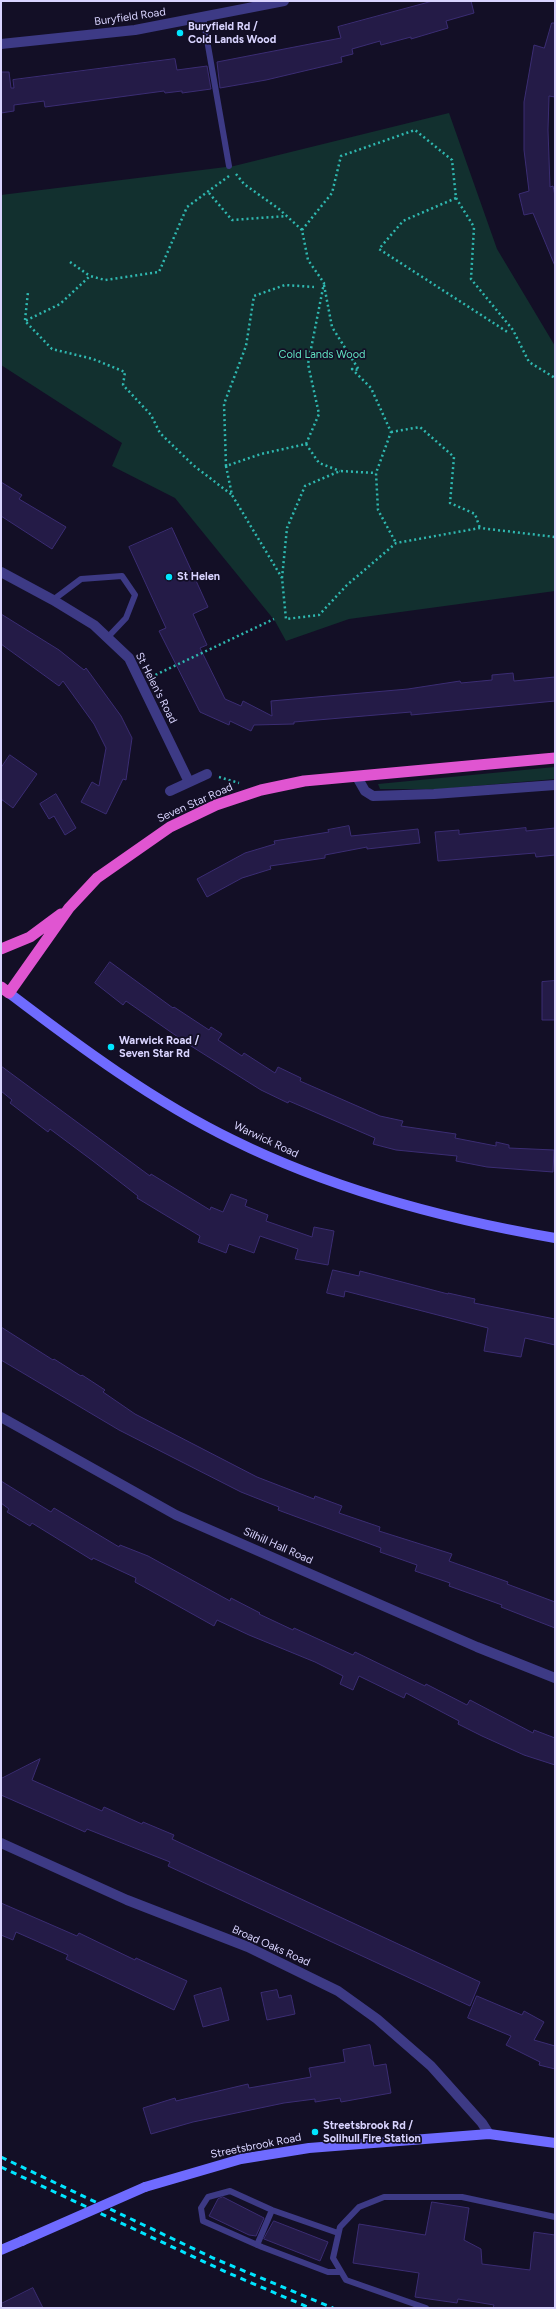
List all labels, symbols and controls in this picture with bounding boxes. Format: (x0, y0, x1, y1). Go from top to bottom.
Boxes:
street label: Buryfield Road (93, 5, 167, 29)
place label: Buryfield Rd / Cold Lands Wood (188, 20, 276, 46)
marker: Buryfield Rd / Cold Lands Wood (175, 28, 185, 38)
park label: Cold Lands Wood (279, 348, 365, 362)
place label: St Helen (177, 570, 220, 584)
marker: St Helen (164, 572, 174, 582)
street label: St Helen's Road (132, 650, 180, 726)
street label: Seven Star Road (155, 780, 235, 826)
place label: Warwick Road / Seven Star Rd (119, 1034, 199, 1060)
marker: Warwick Road / Seven Star Rd (106, 1042, 116, 1052)
street label: Warwick Road (232, 1119, 300, 1161)
street label: Silhill Hall Road (241, 1525, 315, 1567)
street label: Broad Oaks Road (230, 1923, 312, 1969)
place label: Streetsbrook Rd / Solihull Fire Station (323, 2119, 421, 2145)
marker: Streetsbrook Rd / Solihull Fire Station (310, 2127, 320, 2137)
street label: Streetsbrook Road (209, 2131, 303, 2161)

